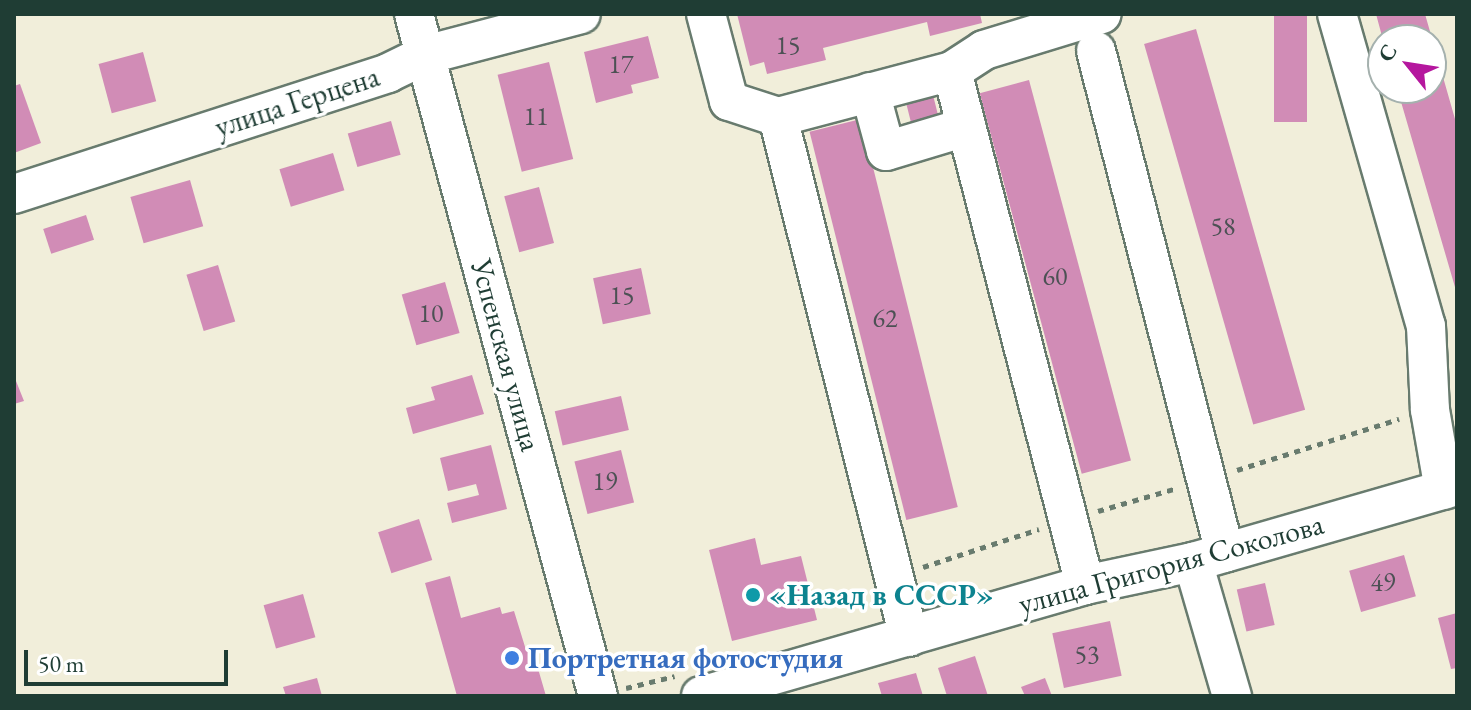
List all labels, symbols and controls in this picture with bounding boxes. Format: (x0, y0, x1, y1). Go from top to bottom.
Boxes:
north arrow (1367, 24, 1447, 104)
house number: 15 (776, 30, 800, 62)
text: С (1371, 39, 1404, 67)
house number: 17 (609, 49, 633, 81)
street label: улица Герцена (210, 58, 384, 146)
house number: 11 (524, 101, 548, 133)
house number: 58 (1211, 211, 1235, 243)
street label: Успенская улица (463, 255, 549, 455)
house number: 60 (1043, 261, 1067, 293)
house number: 15 (610, 280, 634, 312)
house number: 10 (419, 298, 443, 330)
house number: 62 (873, 303, 897, 335)
house number: 19 (593, 466, 617, 498)
street label: улица Григория Соколова (1015, 506, 1327, 622)
house number: 49 (1371, 567, 1395, 599)
place label: «Назад в СССР» (769, 577, 993, 613)
marker: «Назад в СССР» (744, 586, 762, 604)
scale bar (28, 634, 232, 684)
house number: 53 (1075, 639, 1099, 671)
place label: Портретная фотостудия (528, 640, 843, 676)
text: 50 m (38, 648, 85, 679)
marker: Портретная фотостудия (503, 649, 521, 667)

